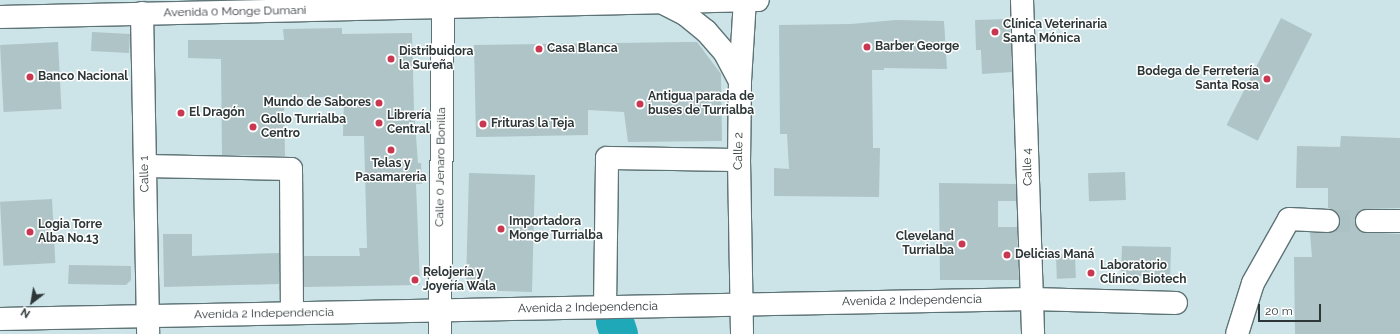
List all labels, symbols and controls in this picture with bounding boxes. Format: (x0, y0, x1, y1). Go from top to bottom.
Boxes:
street label: Avenida 0 Monge Dumani (163, 4, 307, 20)
place label: Clínica Veterinaria Santa Mónica (1003, 18, 1108, 46)
marker: Clínica Veterinaria Santa Mónica (990, 27, 1000, 37)
place label: Barber George (875, 40, 960, 54)
place label: Casa Blanca (547, 42, 618, 56)
marker: Barber George (862, 42, 872, 52)
marker: Casa Blanca (534, 44, 544, 54)
place label: Distribuidora la Sureña (399, 45, 473, 73)
marker: Distribuidora la Sureña (386, 54, 396, 64)
place label: Bodega de Ferretería Santa Rosa (1137, 65, 1259, 93)
place label: Banco Nacional (38, 70, 128, 84)
marker: Banco Nacional (25, 72, 35, 82)
marker: Bodega de Ferretería Santa Rosa (1262, 74, 1272, 84)
place label: Antigua parada de buses de Turrialba (648, 90, 754, 118)
place label: Mundo de Sabores (263, 96, 371, 110)
marker: Mundo de Sabores (374, 98, 384, 108)
marker: Antigua parada de buses de Turrialba (635, 99, 645, 109)
place label: El Dragón (189, 106, 245, 120)
street label: Calle 0 Jenaro Bonilla (433, 107, 449, 227)
marker: El Dragón (176, 108, 186, 118)
place label: Librería Central (387, 109, 431, 137)
place label: Gollo Turrialba Centro (261, 113, 346, 141)
place label: Frituras la Teja (491, 117, 575, 131)
marker: Librería Central (374, 118, 384, 128)
marker: Frituras la Teja (478, 119, 488, 129)
marker: Gollo Turrialba Centro (248, 122, 258, 132)
street label: Calle 2 (731, 132, 747, 170)
marker: Telas y Pasamareria (386, 145, 396, 155)
street label: Calle 4 (1020, 148, 1036, 186)
street label: Calle 1 (137, 156, 153, 192)
place label: Telas y Pasamareria (355, 157, 427, 185)
place label: Importadora Monge Turrialba (509, 215, 603, 243)
place label: Logia Torre Alba No.13 (38, 218, 103, 246)
marker: Importadora Monge Turrialba (496, 224, 506, 234)
marker: Logia Torre Alba No.13 (25, 227, 35, 237)
place label: Cleveland Turrialba (896, 230, 954, 258)
marker: Cleveland Turrialba (957, 239, 967, 249)
place label: Delicias Maná (1015, 248, 1094, 262)
marker: Delicias Maná (1002, 250, 1012, 260)
place label: Laboratorio Clínico Biotech (1100, 259, 1186, 287)
place label: Relojería y Joyería Wala (423, 266, 496, 294)
marker: Laboratorio Clínico Biotech (1085, 267, 1097, 279)
marker: Relojería y Joyería Wala (410, 275, 420, 285)
north arrow (12, 282, 52, 322)
street label: Avenida 2 Independencia (842, 293, 982, 309)
scale bar (1260, 296, 1323, 322)
street label: Avenida 2 Independencia (518, 300, 658, 316)
text: 20 m (1265, 304, 1293, 318)
text: N (19, 305, 33, 320)
street label: Avenida 2 Independencia (194, 306, 334, 322)

